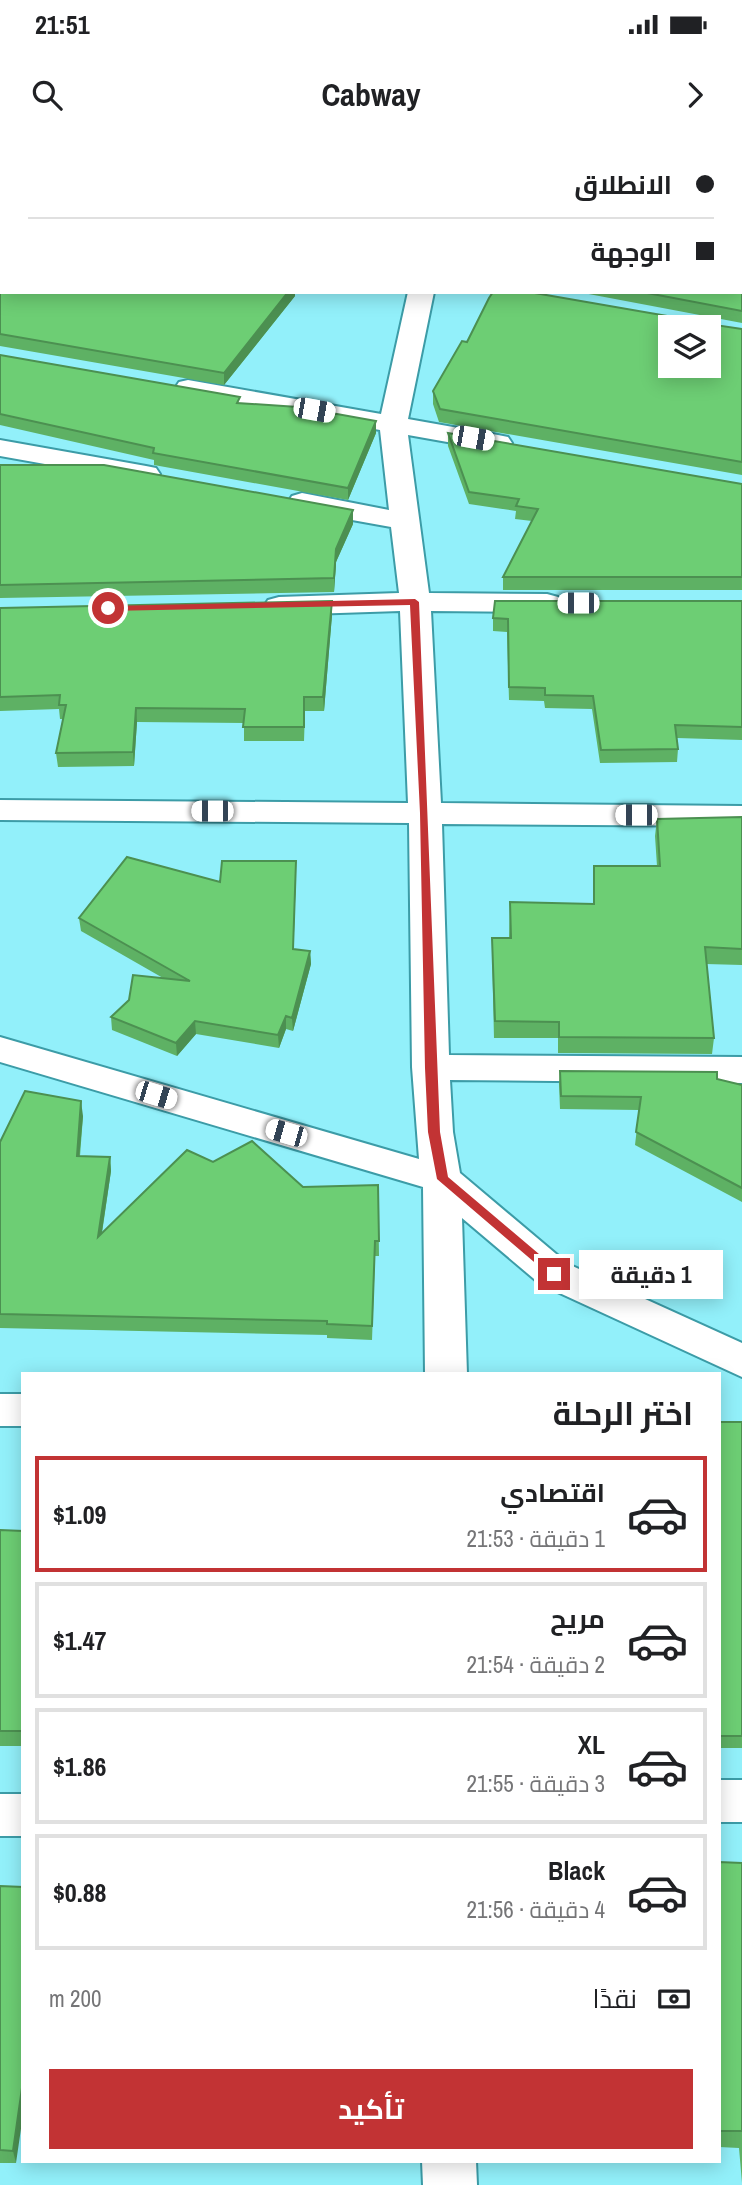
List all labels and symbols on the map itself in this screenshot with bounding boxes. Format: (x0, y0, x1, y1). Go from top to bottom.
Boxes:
car (292, 396, 337, 424)
car (451, 424, 496, 452)
route start (92, 592, 124, 624)
car (558, 593, 600, 614)
car (192, 801, 234, 822)
car (616, 805, 658, 826)
car (133, 1079, 180, 1111)
car (263, 1117, 310, 1149)
callout: 1 دقيقة (578, 1250, 722, 1298)
route end (538, 1258, 570, 1290)

